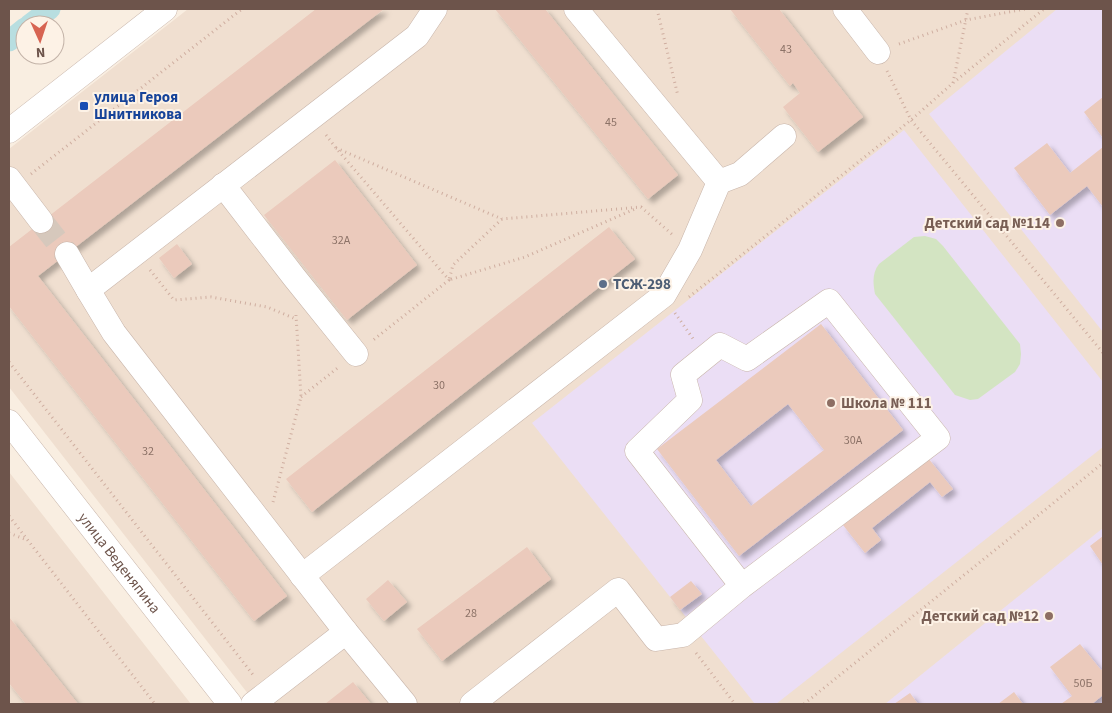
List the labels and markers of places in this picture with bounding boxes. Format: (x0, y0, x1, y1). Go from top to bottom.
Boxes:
place label: улица Героя Шнитникова (94, 87, 182, 125)
marker: улица Героя Шнитникова (78, 100, 90, 112)
place label: Детский сад №114 (924, 213, 1050, 234)
marker: Детский сад №114 (1054, 217, 1066, 229)
place label: ТСЖ-298 (613, 274, 671, 295)
marker: ТСЖ-298 (597, 278, 609, 290)
place label: Школа № 111 (841, 393, 932, 414)
marker: Школа № 111 (825, 397, 837, 409)
place label: Детский сад №12 (921, 606, 1039, 627)
marker: Детский сад №12 (1043, 610, 1055, 622)

